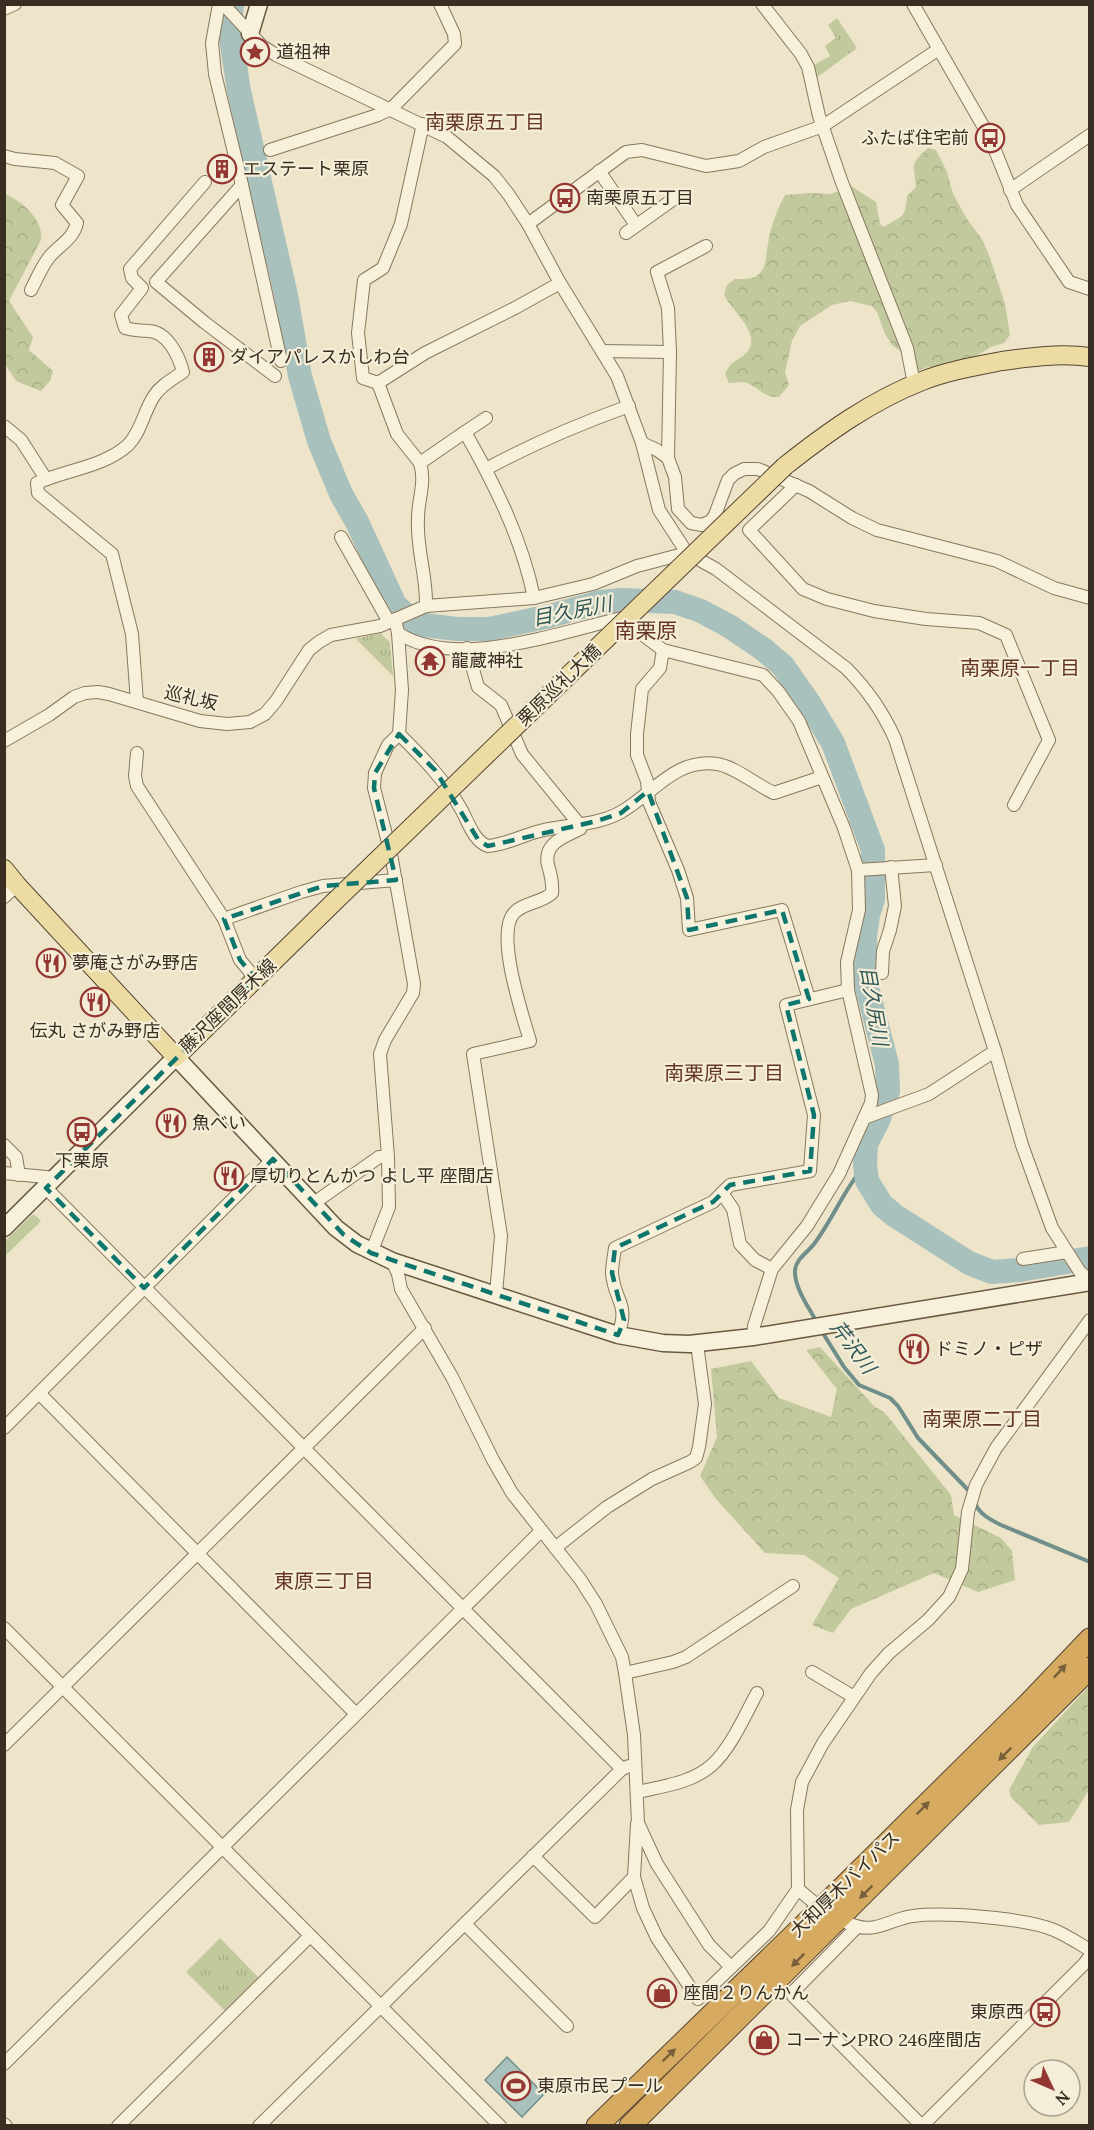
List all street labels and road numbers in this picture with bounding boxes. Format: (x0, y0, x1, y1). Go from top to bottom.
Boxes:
street label: 栗原巡礼大橋 (512, 639, 605, 730)
street label: 巡礼坂 (162, 680, 220, 715)
street label: 藤沢座間厚木線 (174, 954, 281, 1058)
street label: 大和厚木バイパス (785, 1825, 904, 1942)

